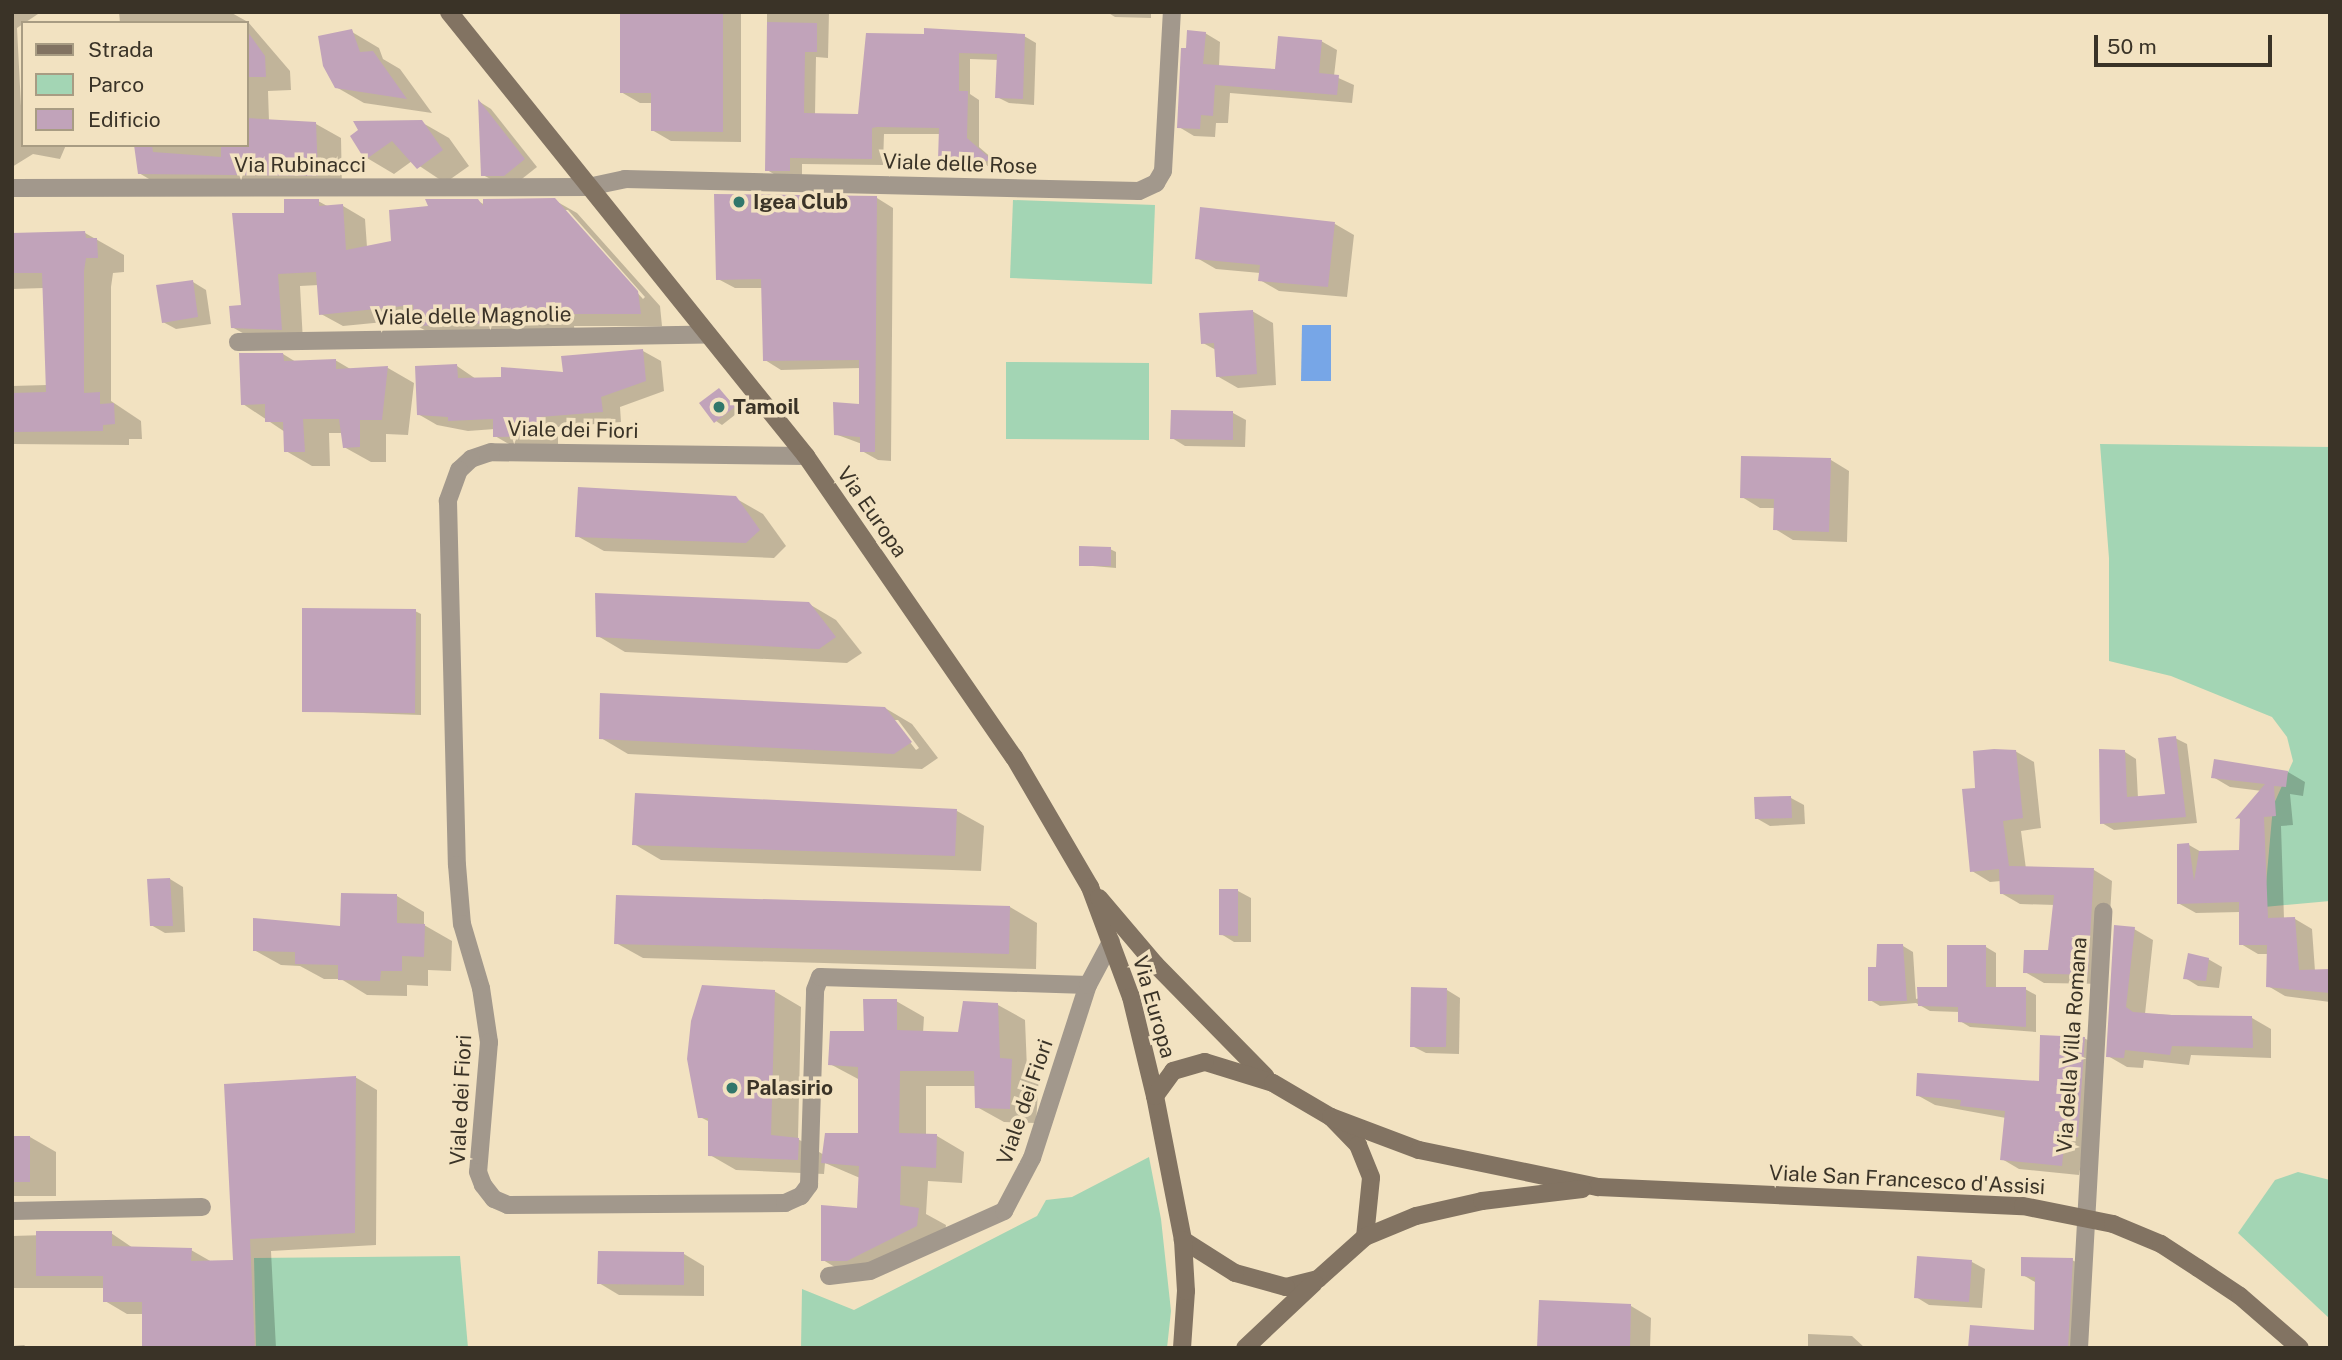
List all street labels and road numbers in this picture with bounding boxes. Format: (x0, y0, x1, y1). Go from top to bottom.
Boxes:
street label: Viale delle Rose (882, 149, 1038, 179)
street label: Via Rubinacci (234, 152, 366, 178)
street label: Viale delle Magnolie (374, 302, 572, 330)
street label: Viale dei Fiori (507, 416, 639, 444)
street label: Via Europa (832, 462, 912, 562)
street label: Via della Villa Romana (2052, 936, 2092, 1154)
street label: Via Europa (1127, 953, 1181, 1061)
street label: Viale dei Fiori (445, 1034, 477, 1166)
street label: Viale dei Fiori (992, 1036, 1058, 1168)
street label: Viale San Francesco d'Assisi (1768, 1160, 2046, 1200)

